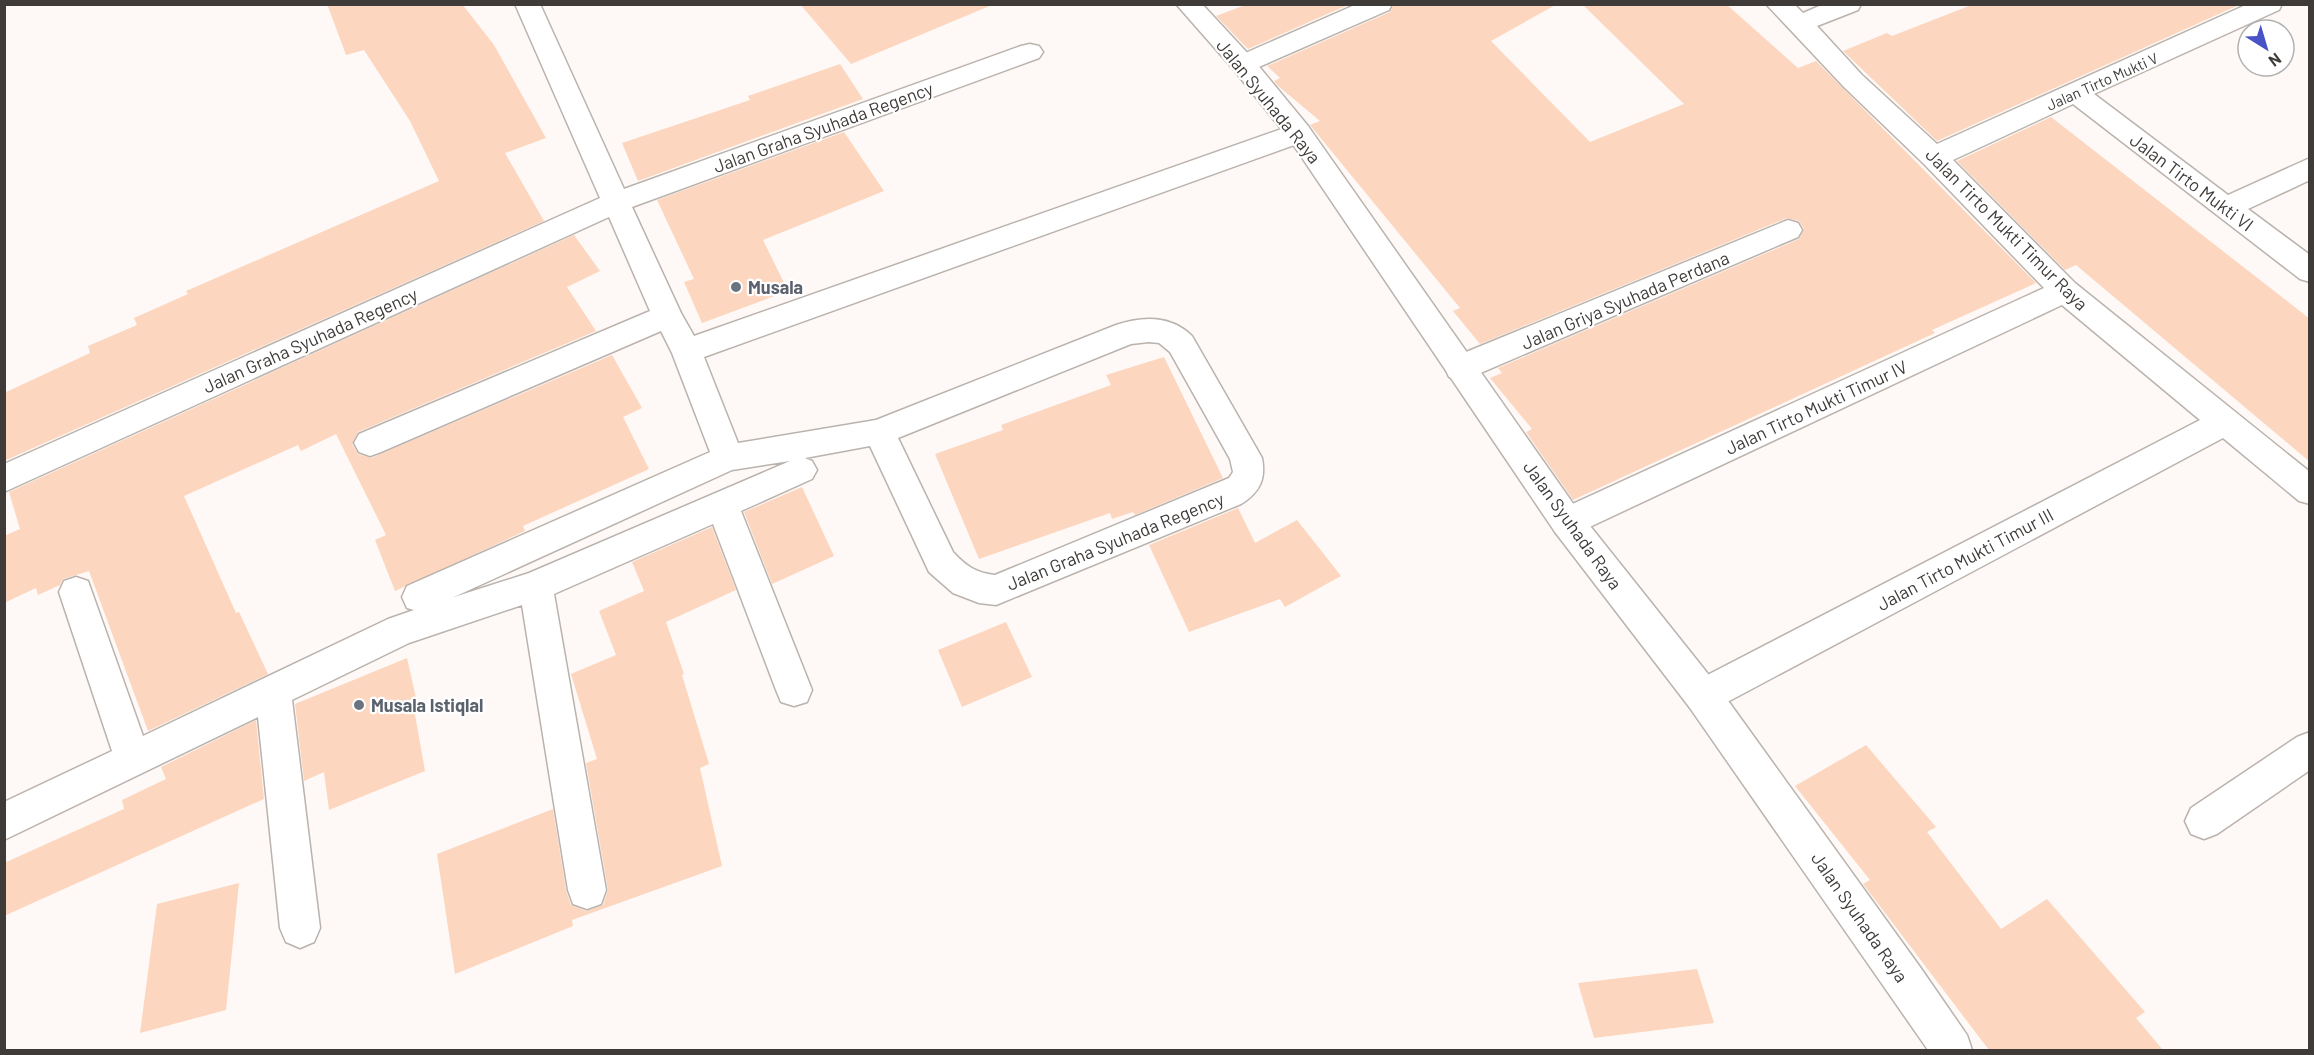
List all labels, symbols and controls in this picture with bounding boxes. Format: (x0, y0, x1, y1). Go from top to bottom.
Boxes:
north arrow (2236, 18, 2296, 78)
street label: Jalan Syuhada Raya (1212, 34, 1326, 168)
street label: Jalan Tirto Mukti V (2043, 48, 2161, 114)
text: N (2265, 50, 2285, 71)
street label: Jalan Graha Syuhada Regency (710, 77, 936, 177)
street label: Jalan Tirto Mukti VI (2126, 128, 2258, 236)
street label: Jalan Tirto Mukti Timur Raya (1921, 143, 2093, 315)
street label: Jalan Griya Syuhada Perdana (1518, 246, 1732, 354)
place label: Musala (748, 276, 803, 298)
marker: Musala (729, 280, 743, 294)
street label: Jalan Graha Syuhada Regency (199, 283, 421, 397)
street label: Jalan Tirto Mukti Timur IV (1722, 355, 1911, 459)
street label: Jalan Syuhada Raya (1519, 456, 1627, 594)
street label: Jalan Graha Syuhada Regency (1003, 487, 1227, 595)
street label: Jalan Tirto Mukti Timur III (1873, 503, 2057, 615)
place label: Musala Istiqlal (371, 694, 483, 716)
marker: Musala Istiqlal (352, 698, 366, 712)
street label: Jalan Syuhada Raya (1807, 848, 1913, 986)

